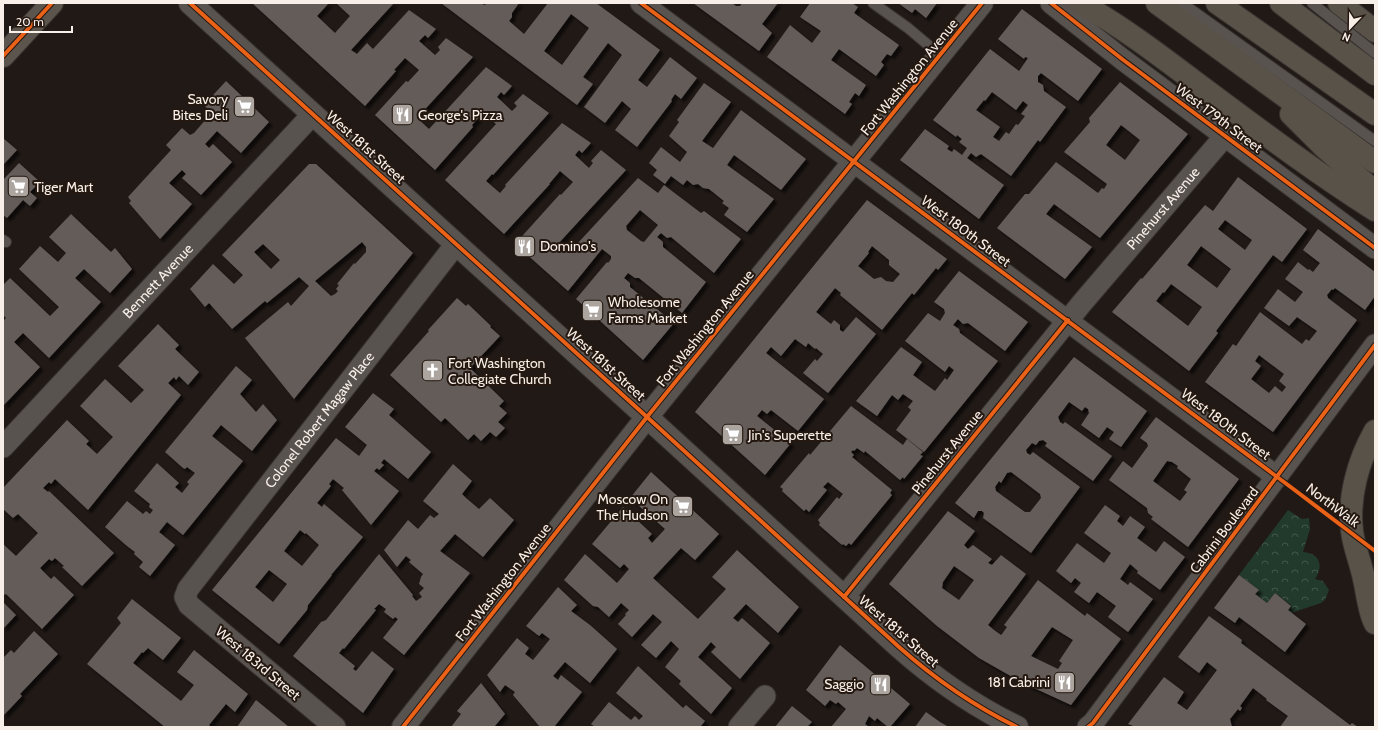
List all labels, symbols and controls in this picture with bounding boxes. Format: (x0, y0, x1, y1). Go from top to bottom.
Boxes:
scale bar (10, 8, 72, 34)
north arrow (1330, 8, 1370, 48)
text: 20 m (16, 14, 44, 29)
street label: Fort Washington Avenue (856, 15, 962, 139)
text: N (1340, 29, 1352, 45)
street label: West 179th Street (1172, 79, 1266, 157)
place label: Savory Bites Deli (172, 90, 228, 124)
supermarket icon: Savory Bites Deli (231, 94, 257, 120)
restaurant icon: George's Pizza (389, 102, 415, 128)
place label: George's Pizza (418, 106, 503, 124)
street label: West 181st Street (323, 107, 410, 188)
street label: Pinehurst Avenue (1123, 163, 1204, 253)
supermarket icon: Tiger Mart (6, 174, 32, 200)
place label: Tiger Mart (34, 178, 93, 196)
street label: West 180th Street (918, 191, 1015, 271)
restaurant icon: Domino's (511, 233, 537, 259)
place label: Domino's (540, 237, 597, 255)
street label: Bennett Avenue (119, 240, 197, 322)
street label: Fort Washington Avenue (652, 266, 758, 390)
place label: Wholesome Farms Market (608, 293, 687, 327)
supermarket icon: Wholesome Farms Market (580, 297, 606, 323)
street label: West 181st Street (563, 324, 650, 405)
street label: Colonel Robert Magaw Place (261, 348, 378, 492)
place label: Fort Washington Collegiate Church (448, 354, 551, 388)
church icon: Fort Washington Collegiate Church (420, 358, 446, 384)
street label: West 180th Street (1178, 384, 1275, 464)
street label: Pinehurst Avenue (908, 406, 986, 498)
supermarket icon: Jin's Superette (719, 422, 745, 448)
place label: Jin's Superette (747, 426, 832, 444)
street label: NorthWalk (1303, 479, 1364, 531)
street label: Cabrini Boulevard (1186, 483, 1262, 577)
place label: Moscow On The Hudson (597, 490, 668, 524)
supermarket icon: Moscow On The Hudson (670, 494, 696, 520)
street label: Fort Washington Avenue (451, 519, 555, 645)
street label: West 181st Street (855, 591, 943, 671)
street label: West 183rd Street (212, 622, 304, 704)
restaurant icon: 181 Cabrini (1052, 669, 1078, 695)
restaurant icon: Saggio (867, 671, 893, 697)
place label: 181 Cabrini (988, 673, 1050, 691)
place label: Saggio (824, 675, 864, 693)

